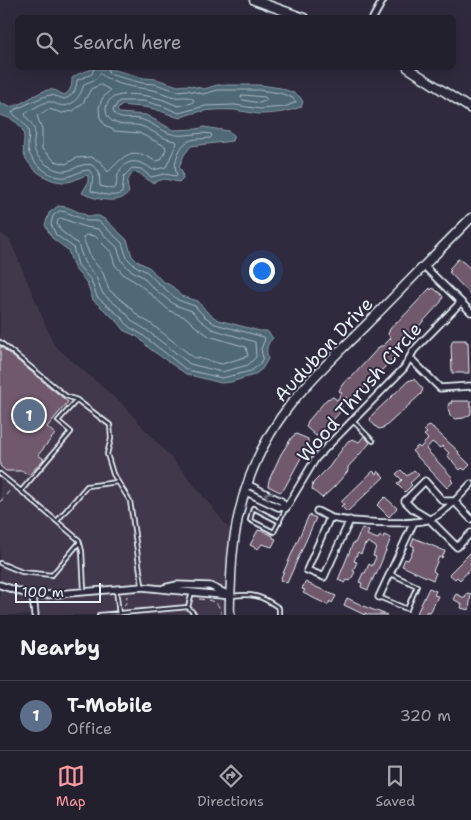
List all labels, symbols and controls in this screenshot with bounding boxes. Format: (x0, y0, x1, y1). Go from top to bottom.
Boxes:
search box (15, 15, 456, 70)
icon: search (33, 29, 61, 57)
text: Search here (73, 30, 182, 55)
your location (249, 258, 275, 284)
street label: Audubon Drive (268, 292, 378, 407)
street label: Wood Thrush Circle (291, 317, 427, 468)
pin: 1 (13, 396, 45, 434)
one-way arrow (264, 491, 273, 501)
scale bar (15, 580, 101, 603)
text: 100 m (22, 583, 64, 601)
text: Nearby (20, 634, 100, 662)
text: T-Mobile (67, 693, 153, 718)
text: 1 (32, 705, 40, 726)
text: 320 m (400, 705, 451, 726)
text: Office (67, 718, 112, 739)
tab: Map (56, 762, 86, 810)
tab: Directions (197, 762, 264, 810)
tab: Saved (376, 762, 415, 810)

